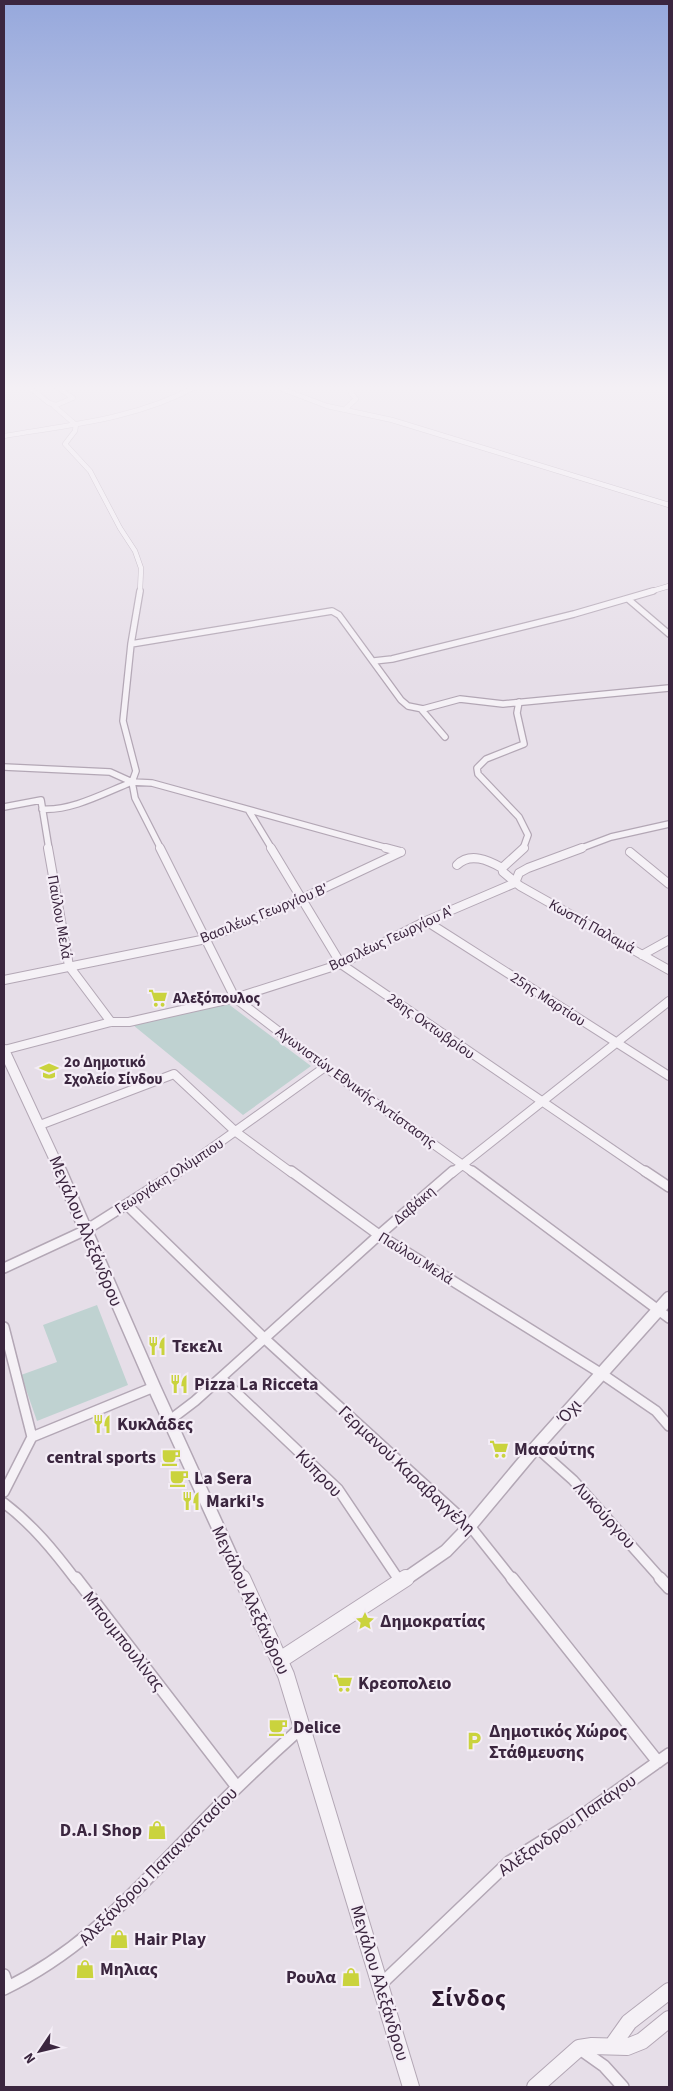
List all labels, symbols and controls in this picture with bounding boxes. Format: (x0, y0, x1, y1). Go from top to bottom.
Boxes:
street label: Παύλου Μελά (42, 873, 77, 961)
street label: Βασιλέως Γεωργίου Β' (197, 878, 331, 949)
street label: Κωστή Παλαμά (545, 894, 639, 959)
street label: Βασιλέως Γεωργίου Α' (326, 900, 457, 977)
street label: 25ης Μαρτίου (506, 967, 589, 1032)
supermarket icon: Αλεξόπουλος (147, 987, 169, 1009)
place label: Αλεξόπουλος (172, 988, 260, 1009)
street label: 28ης Οκτωβρίου (383, 988, 479, 1064)
street label: Αγωνιστών Εθνικής Αντίστασης (271, 1022, 441, 1153)
place label: 2o Δημοτικό Σχολείο Σίνδου (64, 1052, 163, 1090)
school or university icon: 2o Δημοτικό Σχολείο Σίνδου (38, 1060, 60, 1082)
street label: Γεωργάκη Ολύμπιου (111, 1133, 228, 1220)
street label: Μεγάλου Αλεξάνδρου (42, 1152, 129, 1310)
street label: Δαβάκη (389, 1181, 440, 1230)
street label: Παύλου Μελά (374, 1227, 458, 1290)
place label: Τεκελι (172, 1334, 223, 1359)
restaurant icon: Τεκελι (146, 1335, 168, 1357)
place label: Pizza La Ricceta (194, 1372, 319, 1397)
restaurant icon: Pizza La Ricceta (168, 1373, 190, 1395)
street label: Όχι (551, 1393, 588, 1430)
street label: Γερμανού Καραβαγγέλη (332, 1400, 481, 1541)
place label: Κυκλάδες (117, 1412, 193, 1437)
restaurant icon: Κυκλάδες (91, 1413, 113, 1435)
place label: Μασούτης (514, 1437, 595, 1462)
supermarket icon: Μασούτης (488, 1438, 510, 1460)
street label: Κύπρου (289, 1444, 348, 1503)
place label: central sports (47, 1445, 156, 1470)
cafe icon: central sports (160, 1446, 182, 1468)
place label: La Sera (194, 1466, 252, 1491)
cafe icon: La Sera (168, 1467, 190, 1489)
street label: Λυκούργου (568, 1476, 642, 1554)
place label: Marki's (206, 1489, 264, 1514)
restaurant icon: Marki's (180, 1490, 202, 1512)
street label: Μεγάλου Αλεξάνδρου (205, 1522, 296, 1679)
street label: Μπουμπουλίνας (77, 1586, 171, 1697)
place label: Δημοκρατίας (380, 1609, 485, 1634)
place icon: Δημοκρατίας (354, 1610, 376, 1632)
place label: Κρεοπολειο (358, 1671, 452, 1696)
supermarket icon: Κρεοπολειο (332, 1672, 354, 1694)
place label: Delice (293, 1715, 341, 1740)
cafe icon: Delice (267, 1716, 289, 1738)
place label: Δημοτικός Χώρος Στάθμευσης (489, 1719, 627, 1765)
parking icon: Δημοτικός Χώρος Στάθμευσης (463, 1730, 485, 1752)
street label: Αλέξανδρου Παπάγου (493, 1768, 641, 1883)
street label: Αλεξάνδρου Παπαναστασίου (73, 1781, 243, 1951)
place label: D.A.I Shop (60, 1818, 142, 1843)
shop icon: D.A.I Shop (146, 1819, 168, 1841)
street label: Μεγάλου Αλεξάνδρου (344, 1902, 415, 2064)
place label: Hair Play (134, 1927, 207, 1952)
shop icon: Hair Play (108, 1928, 130, 1950)
place label: Μηλιας (100, 1957, 158, 1982)
shop icon: Μηλιας (74, 1958, 96, 1980)
place label: Ρουλα (286, 1965, 336, 1990)
shop icon: Ρουλα (340, 1966, 362, 1988)
district label: Σίνδος (431, 1981, 507, 2016)
north arrow (15, 2026, 65, 2076)
text: N (19, 2048, 41, 2067)

